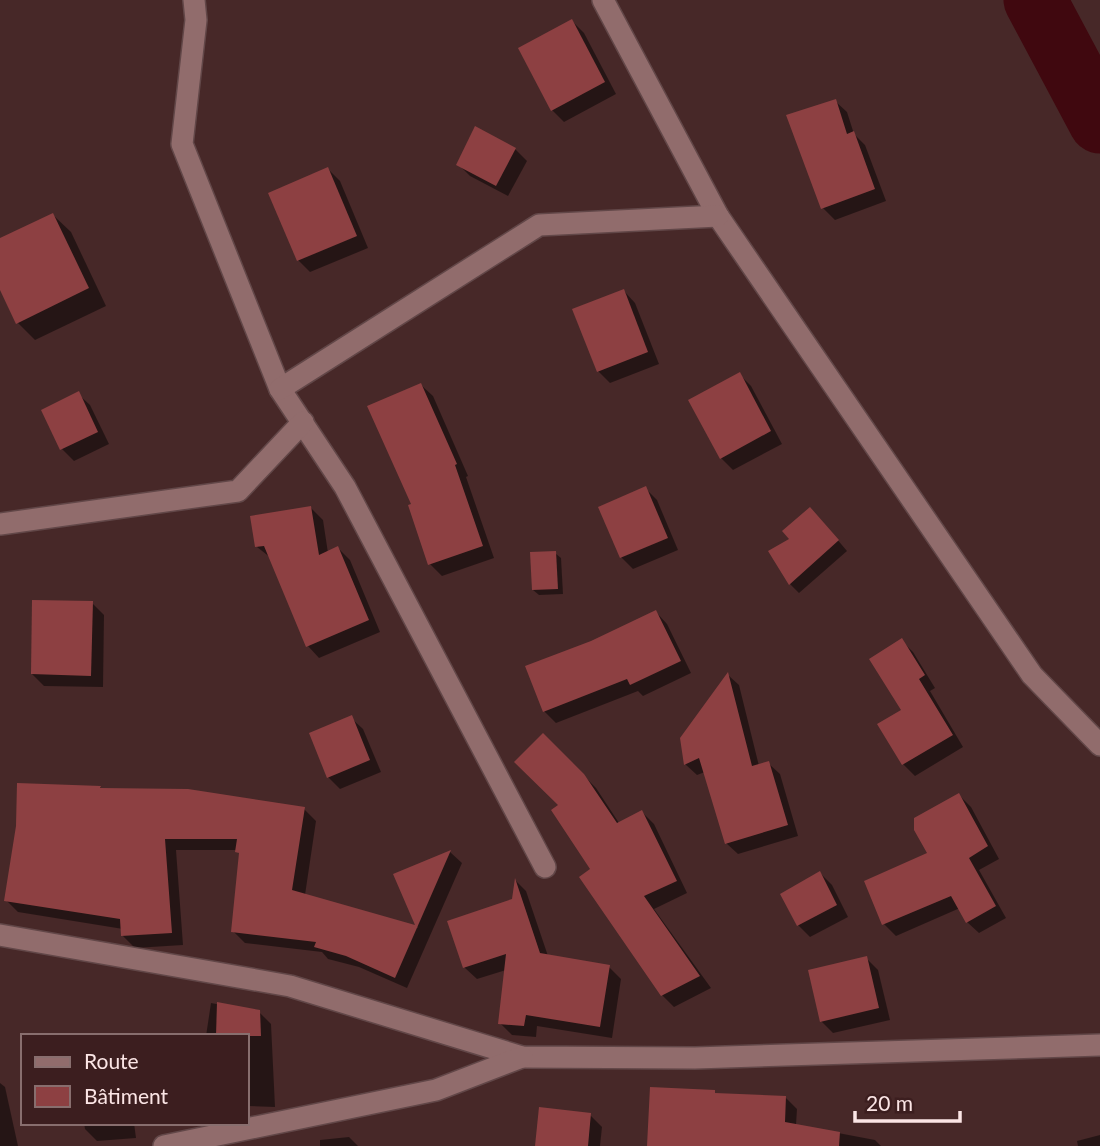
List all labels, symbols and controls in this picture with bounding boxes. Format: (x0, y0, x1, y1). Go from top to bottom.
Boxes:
legend (21, 1034, 248, 1125)
text: Route (84, 1048, 139, 1073)
scale bar (855, 1080, 960, 1124)
text: Bâtiment (84, 1083, 169, 1108)
text: 20 m (866, 1090, 913, 1115)

